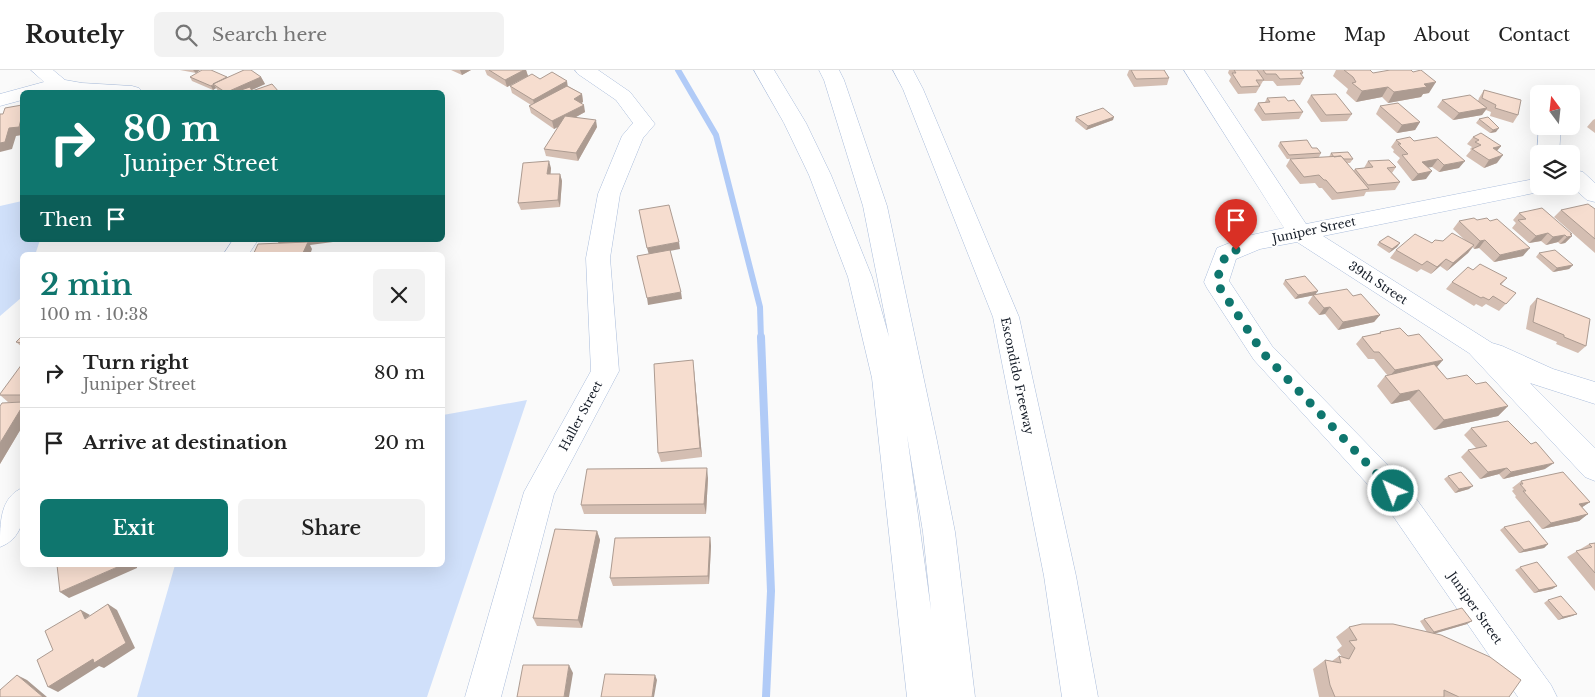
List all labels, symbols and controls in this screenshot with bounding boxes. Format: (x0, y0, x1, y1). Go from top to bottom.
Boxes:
search box (154, 12, 504, 57)
text: Routely (25, 20, 124, 49)
icon: search (172, 21, 200, 49)
text: Search here (212, 23, 327, 46)
text: Home (1258, 24, 1316, 46)
text: Map (1344, 24, 1386, 46)
text: About (1414, 24, 1470, 46)
text: Contact (1498, 24, 1570, 46)
north arrow (1530, 85, 1580, 135)
map controls (1530, 85, 1580, 195)
text: 80 m (123, 107, 220, 150)
icon: right (40, 110, 105, 175)
button: layers (1530, 145, 1580, 195)
text: Juniper Street (123, 150, 279, 177)
pin (1215, 199, 1257, 250)
icon: arrive (102, 205, 130, 233)
icon: arrive (1222, 206, 1250, 234)
text: Then (40, 208, 92, 231)
street label: Juniper Street (1269, 213, 1357, 246)
street label: 39th Street (1346, 258, 1411, 307)
text: 2 min (40, 266, 132, 303)
button: close (373, 269, 425, 321)
text: 100 m · 10:38 (40, 304, 148, 324)
street label: Escondido Freeway (998, 316, 1037, 436)
text: Turn right (83, 351, 189, 374)
icon: right (40, 359, 68, 387)
text: 80 m (374, 361, 425, 384)
text: Juniper Street (83, 374, 196, 394)
street label: Haller Street (556, 378, 606, 453)
icon: arrive (40, 429, 68, 457)
text: Arrive at destination (83, 431, 287, 454)
text: 20 m (374, 431, 425, 454)
position arrow (1366, 464, 1418, 516)
button: Exit (40, 499, 228, 557)
button: Share (238, 499, 425, 557)
street label: Juniper Street (1444, 567, 1506, 647)

